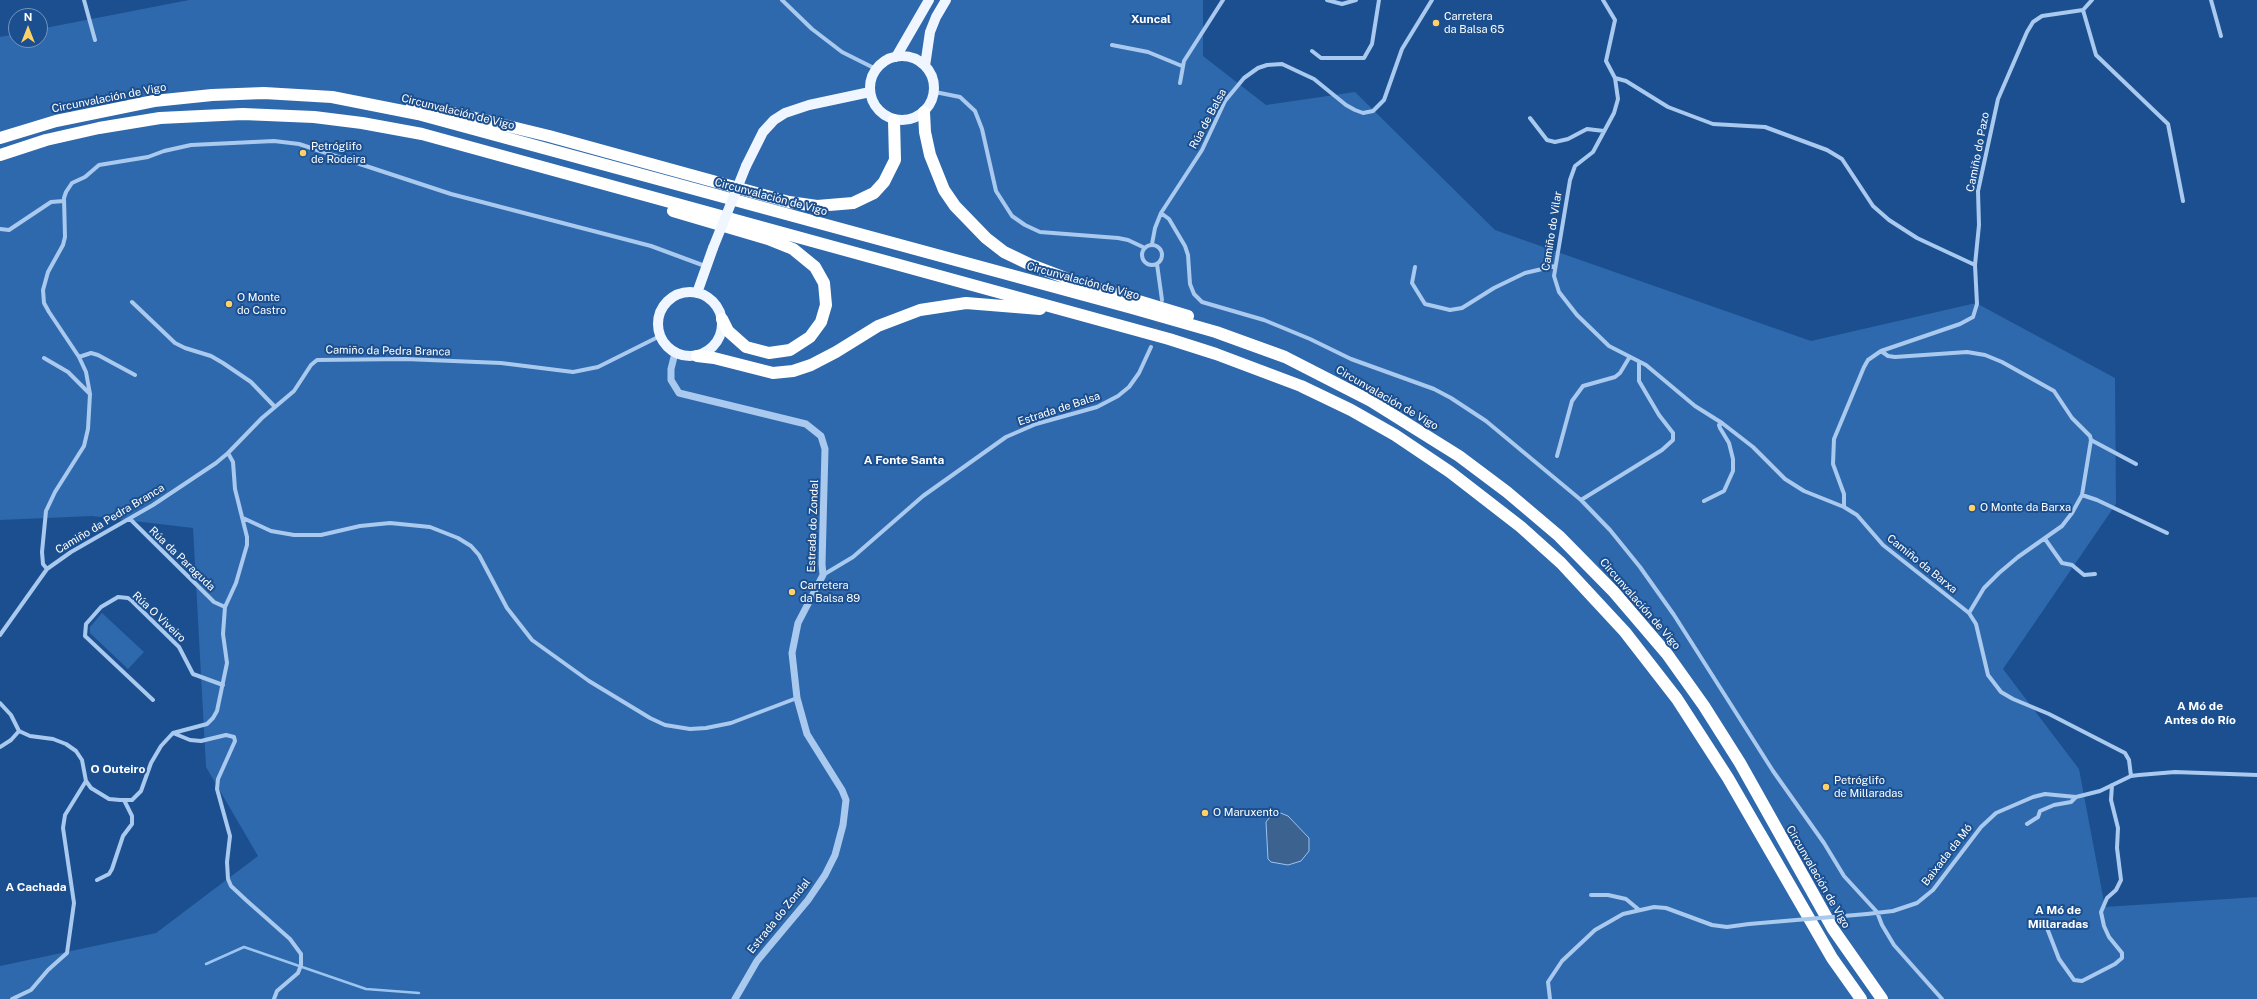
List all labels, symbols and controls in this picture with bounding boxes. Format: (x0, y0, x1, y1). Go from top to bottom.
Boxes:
north arrow (8, 8, 48, 48)
place label: Carretera da Balsa 65 (1444, 10, 1504, 36)
text: N (24, 11, 32, 23)
district label: Xuncal (1131, 12, 1171, 26)
marker: Carretera da Balsa 65 (1431, 18, 1441, 28)
street label: Circunvalación de Vigo (51, 80, 167, 116)
street label: Rúa de Balsa (1187, 87, 1229, 151)
street label: Circunvalación de Vigo (400, 92, 516, 132)
street label: Camiño do Pazo (1964, 111, 1992, 193)
place label: Petróglifo de Rodeira (311, 140, 366, 166)
marker: Petróglifo de Rodeira (298, 148, 308, 158)
street label: Circunvalación de Vigo (713, 176, 829, 218)
street label: Camiño do Vilar (1539, 190, 1565, 272)
street label: Circunvalación de Vigo (1025, 260, 1141, 302)
place label: O Monte do Castro (237, 291, 286, 317)
marker: O Monte do Castro (224, 299, 234, 309)
street label: Camiño da Pedra Branca (325, 343, 451, 359)
street label: Circunvalación de Vigo (1333, 363, 1441, 433)
street label: Estrada de Balsa (1016, 389, 1102, 429)
district label: A Fonte Santa (864, 453, 944, 467)
street label: Estrada do Zondal (805, 479, 821, 573)
street label: Camiño da Pedra Branca (53, 481, 167, 557)
place label: O Monte da Barxa (1980, 501, 2071, 515)
marker: O Monte da Barxa (1967, 503, 1977, 513)
street label: Rúa da Paraguda (146, 524, 218, 594)
street label: Camiño da Barxa (1884, 532, 1960, 596)
street label: Circunvalación de Vigo (1597, 556, 1683, 652)
place label: Carretera da Balsa 89 (800, 579, 860, 605)
marker: Carretera da Balsa 89 (787, 587, 797, 597)
street label: Rúa O Viveiro (130, 589, 188, 645)
district label: A Mó de Antes do Río (2164, 699, 2236, 727)
district label: O Outeiro (91, 762, 145, 776)
place label: Petróglifo de Millaradas (1834, 774, 1903, 800)
marker: Petróglifo de Millaradas (1821, 782, 1831, 792)
place label: O Maruxento (1213, 806, 1279, 820)
marker: O Maruxento (1200, 808, 1210, 818)
street label: Baixada da Mó (1919, 821, 1975, 889)
street label: Circunvalación de Vigo (1783, 823, 1853, 931)
street label: Estrada do Zondal (745, 876, 813, 956)
district label: A Cachada (5, 880, 67, 894)
district label: A Mó de Millaradas (2028, 903, 2088, 931)

